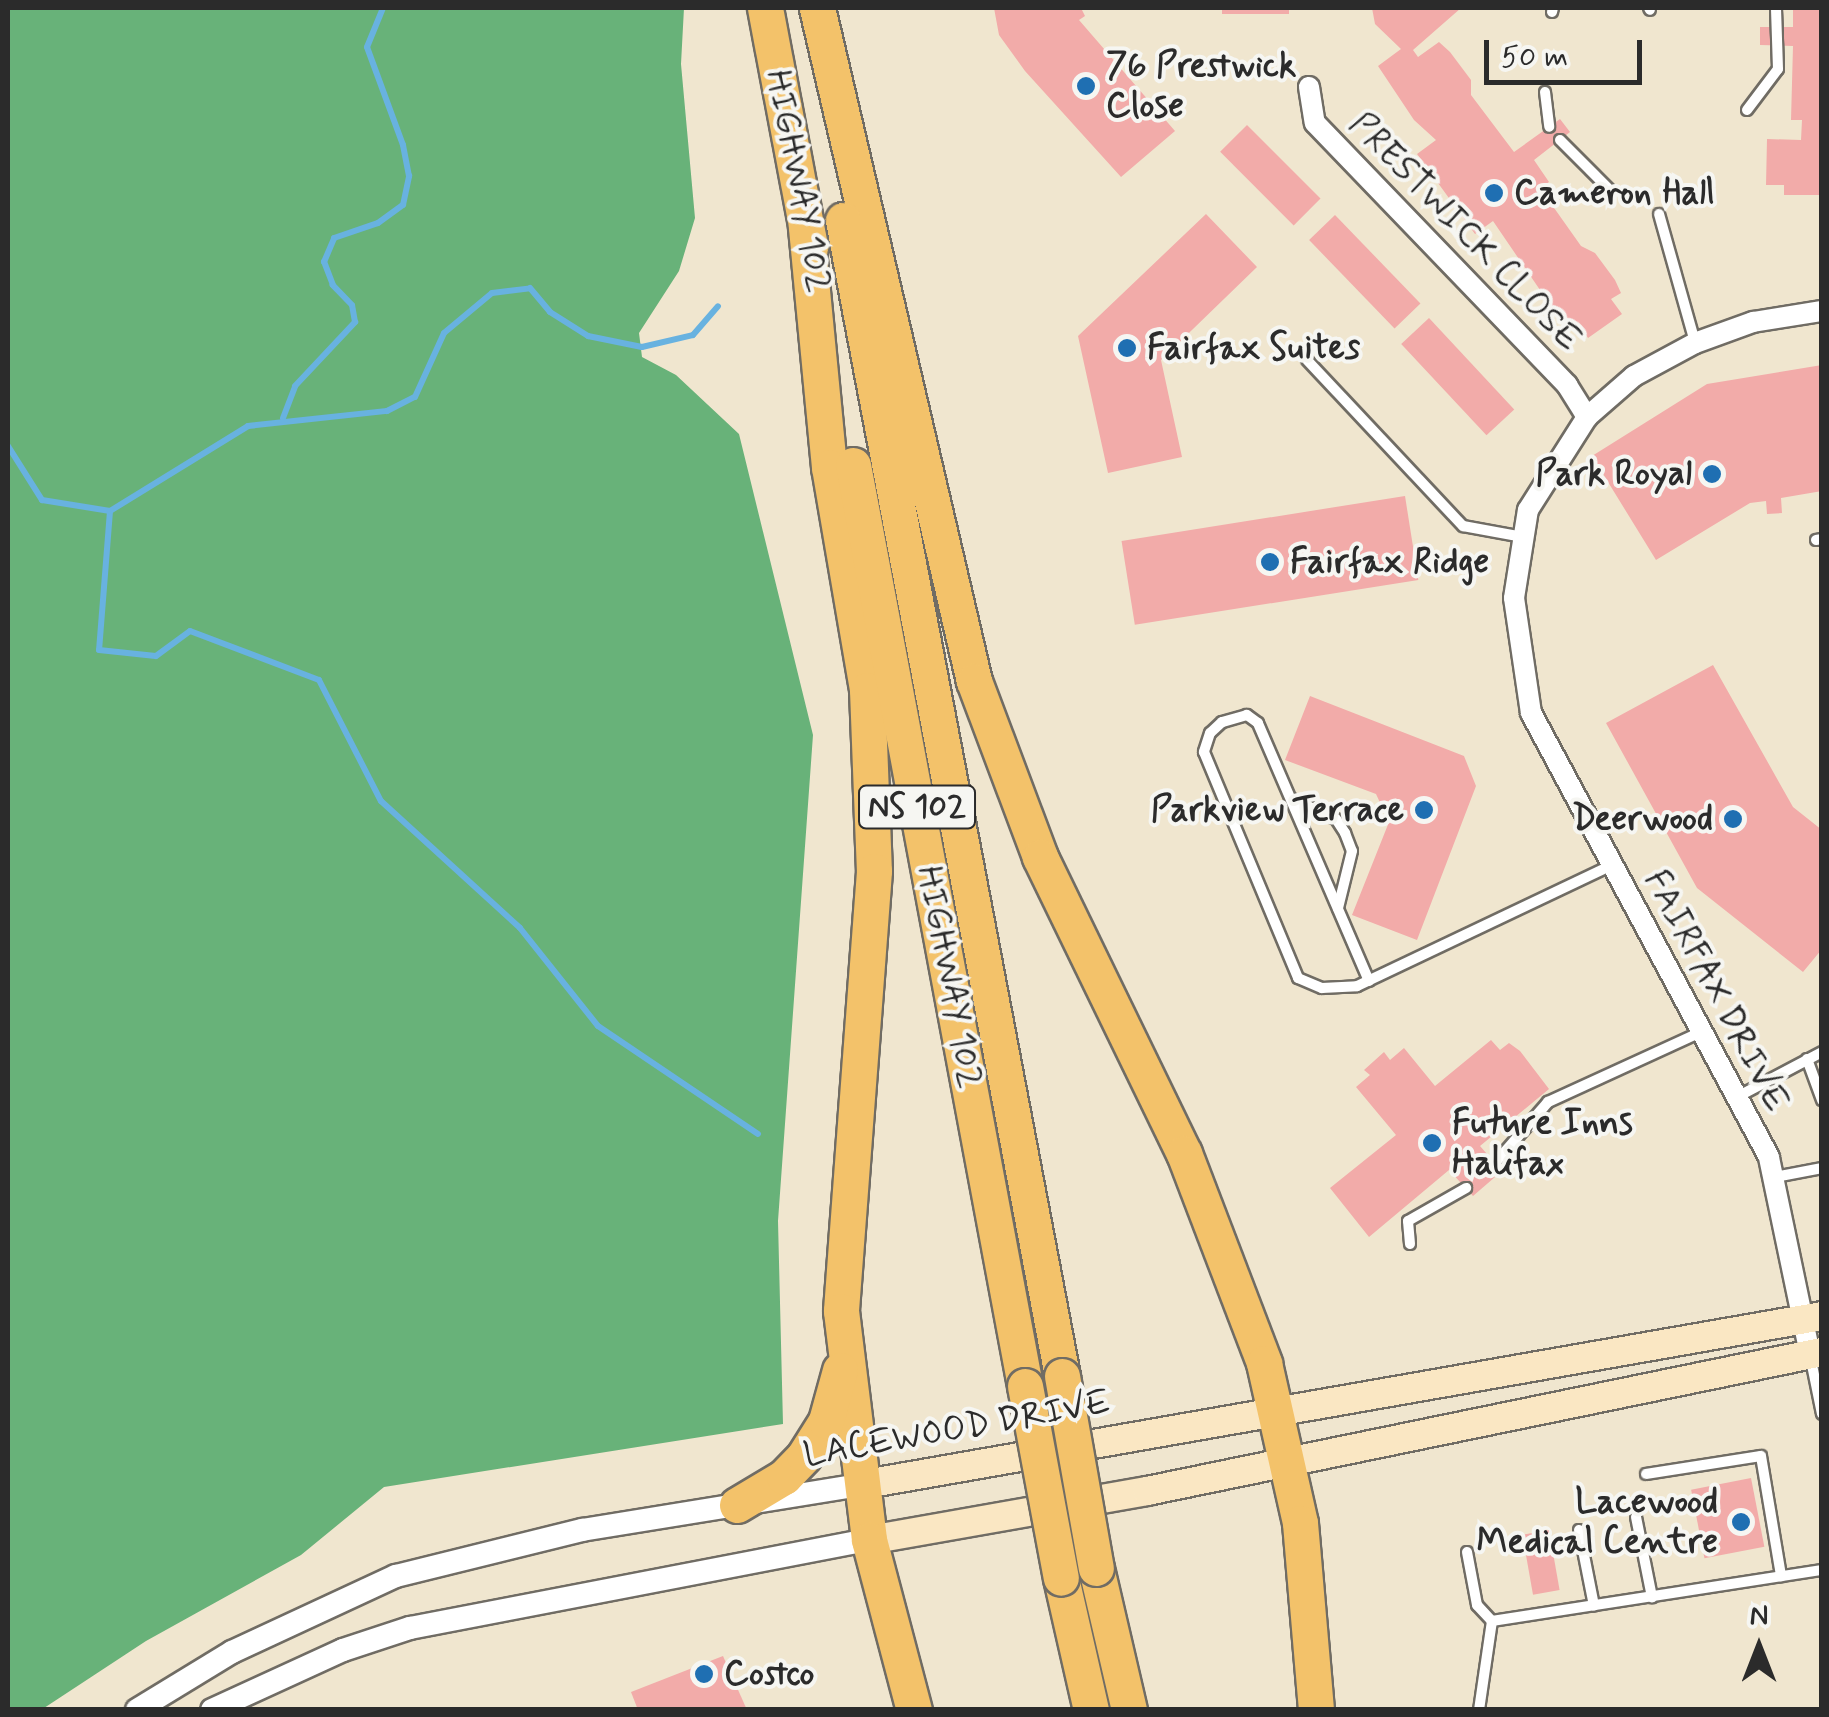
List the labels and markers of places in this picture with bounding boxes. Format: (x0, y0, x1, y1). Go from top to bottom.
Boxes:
place label: 76 Prestwick Close (1106, 45, 1296, 127)
marker: 76 Prestwick Close (1075, 75, 1097, 97)
place label: Cameron Hall (1514, 172, 1717, 214)
marker: Cameron Hall (1483, 182, 1505, 204)
place label: Fairfax Suites (1147, 327, 1357, 369)
marker: Fairfax Suites (1116, 337, 1138, 359)
place label: Park Royal (1536, 453, 1692, 495)
marker: Park Royal (1701, 463, 1723, 485)
place label: Fairfax Ridge (1290, 541, 1492, 583)
marker: Fairfax Ridge (1259, 551, 1281, 573)
place label: Parkview Terrace (1152, 789, 1404, 831)
place label: Deerwood (1572, 798, 1713, 840)
marker: Parkview Terrace (1413, 799, 1435, 821)
marker: Deerwood (1722, 808, 1744, 830)
place label: Future Inns Halifax (1452, 1102, 1631, 1184)
marker: Future Inns Halifax (1421, 1132, 1443, 1154)
place label: Lacewood Medical Centre (1483, 1481, 1718, 1563)
marker: Lacewood Medical Centre (1728, 1509, 1754, 1535)
place label: Costco (724, 1653, 815, 1695)
marker: Costco (693, 1663, 715, 1685)

